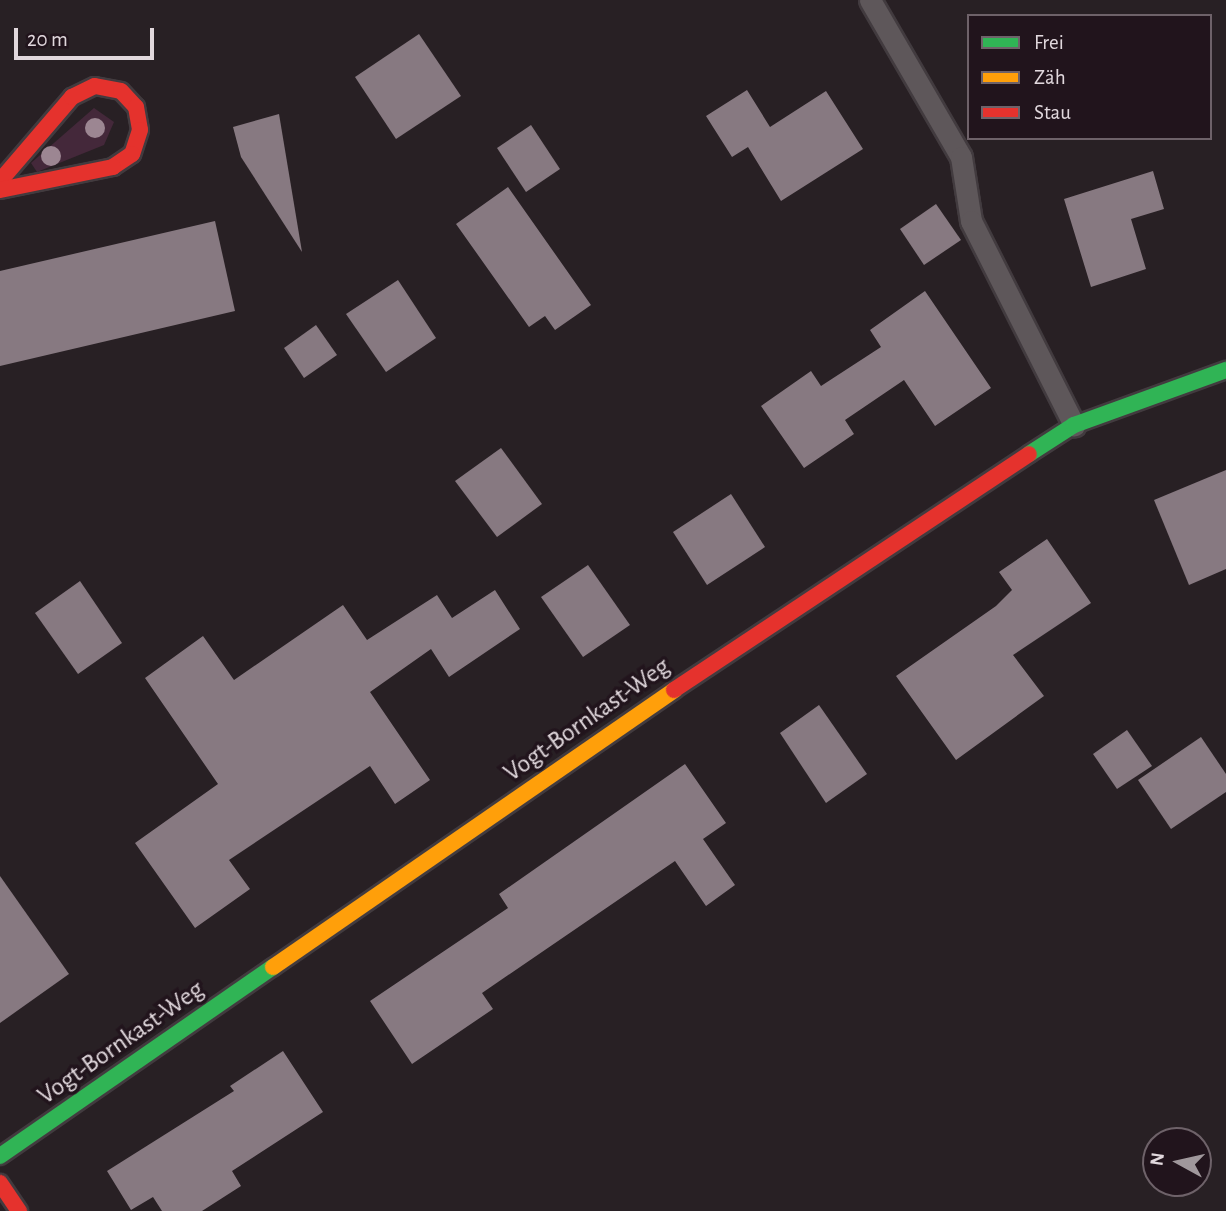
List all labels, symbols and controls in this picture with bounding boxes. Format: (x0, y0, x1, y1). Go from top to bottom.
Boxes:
scale bar (18, 14, 158, 58)
legend (967, 14, 1212, 140)
text: 20 m (27, 29, 68, 50)
text: Frei (1034, 32, 1064, 53)
text: Zäh (1034, 67, 1066, 88)
text: Stau (1034, 102, 1071, 123)
street label: Vogt-Bornkast-Weg (498, 651, 676, 789)
street label: Vogt-Bornkast-Weg (32, 974, 210, 1112)
north arrow (1142, 1127, 1212, 1197)
text: N (1147, 1151, 1168, 1167)

